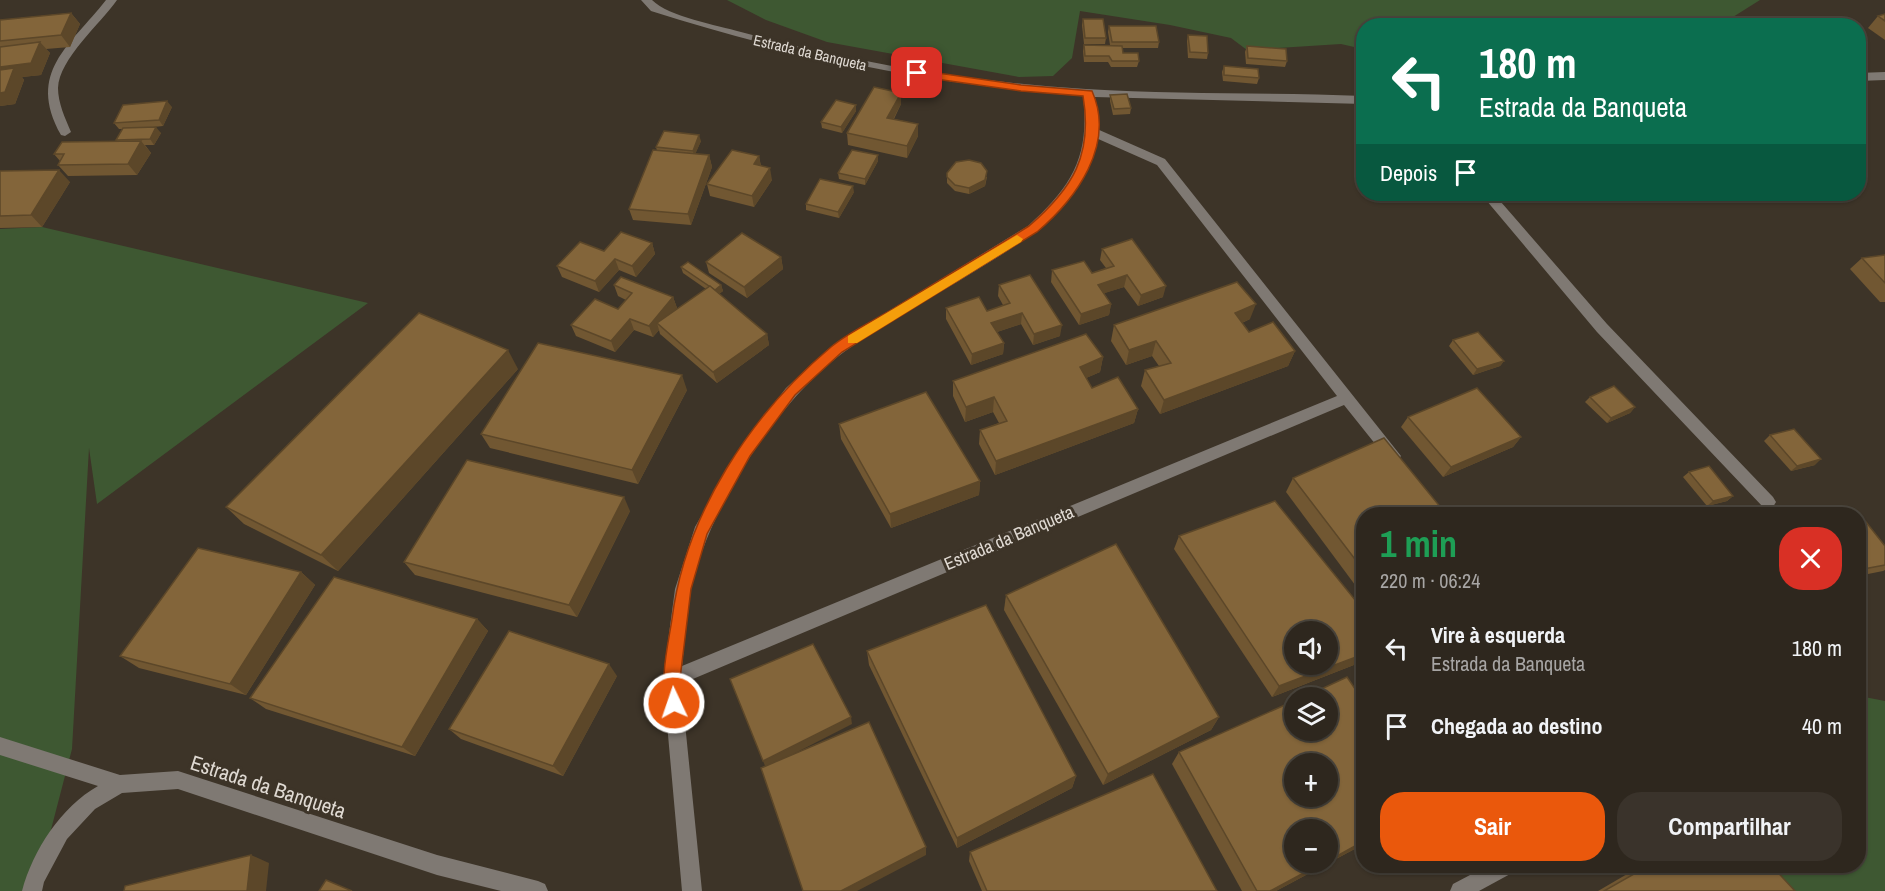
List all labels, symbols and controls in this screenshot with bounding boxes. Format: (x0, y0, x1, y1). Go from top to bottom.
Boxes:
street label: Estrada da Banqueta (751, 29, 869, 76)
text: 180 m (1479, 35, 1577, 91)
icon: left (1380, 42, 1458, 120)
pin (891, 47, 942, 98)
icon: arrive (900, 56, 933, 89)
text: Estrada da Banqueta (1479, 89, 1687, 125)
icon: arrive (1449, 156, 1482, 189)
text: Depois (1380, 158, 1437, 188)
street label: Estrada da Banqueta (940, 499, 1078, 576)
text: 1 min (1380, 520, 1457, 568)
button: close (1779, 527, 1842, 590)
text: 220 m · 06:24 (1380, 567, 1480, 594)
text: Vire à esquerda (1431, 620, 1565, 650)
map controls (1284, 621, 1338, 873)
button: sound (1284, 621, 1338, 675)
icon: left (1380, 632, 1413, 665)
text: 180 m (1792, 633, 1842, 663)
text: Estrada da Banqueta (1431, 650, 1585, 677)
position arrow (642, 671, 706, 735)
button: layers (1284, 687, 1338, 741)
icon: arrive (1380, 710, 1413, 743)
text: Chegada ao destino (1431, 711, 1602, 741)
text: 40 m (1802, 711, 1842, 741)
street label: Estrada da Banqueta (187, 748, 350, 825)
button: + (1284, 753, 1338, 807)
button: Sair (1380, 792, 1605, 861)
button: Compartilhar (1617, 792, 1842, 861)
button: − (1284, 819, 1338, 873)

